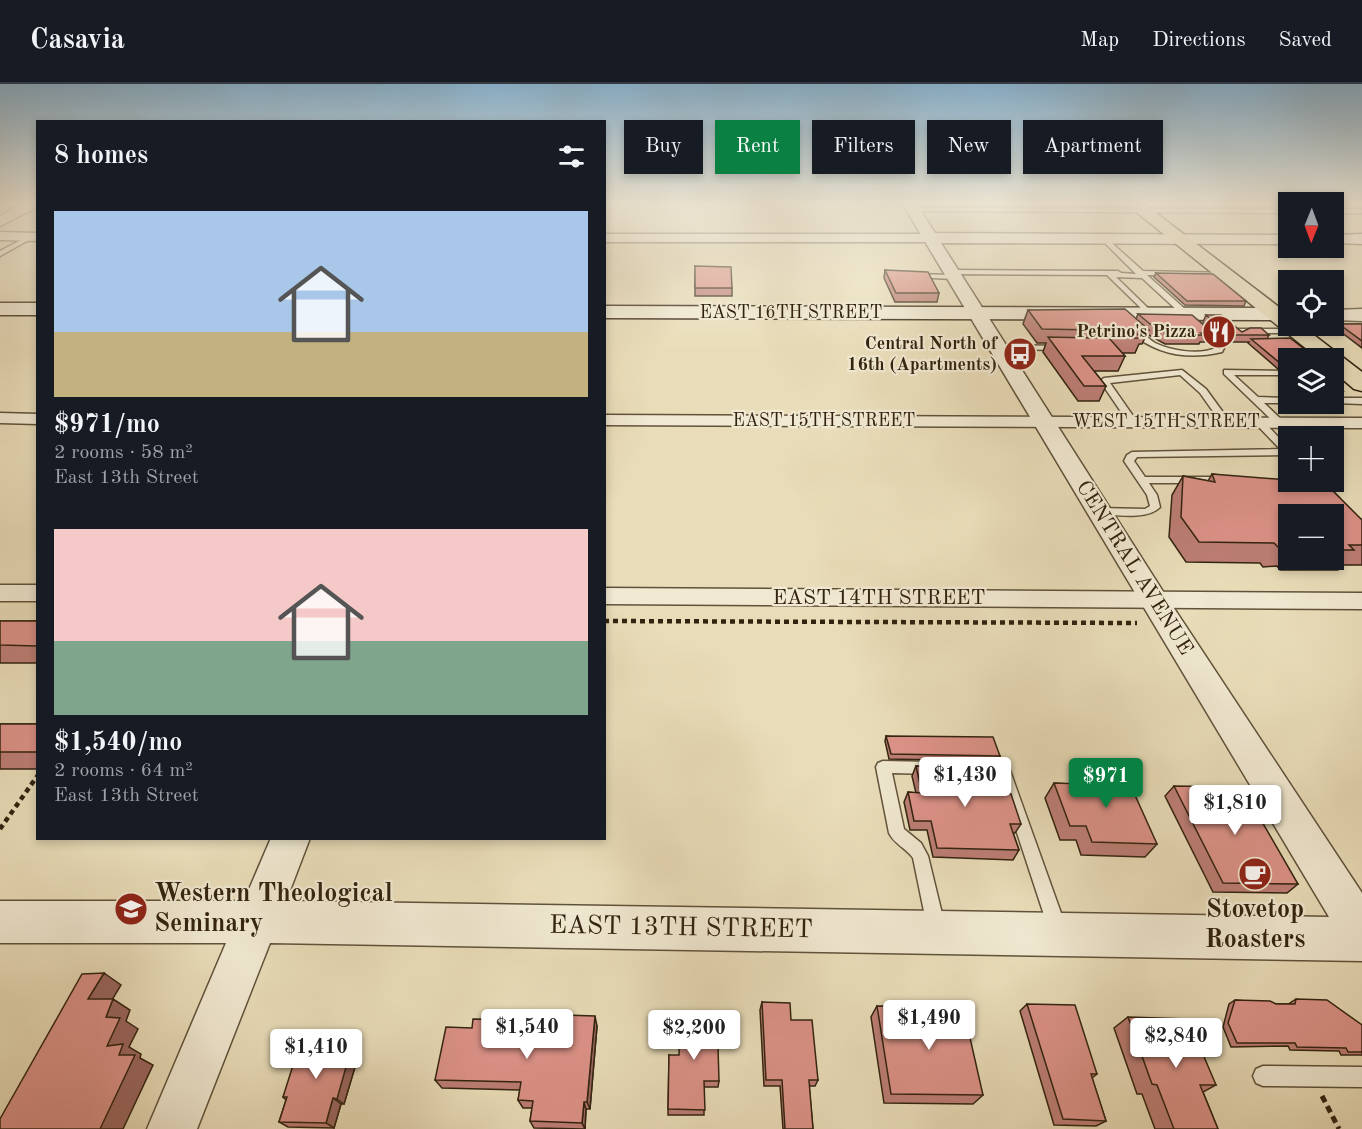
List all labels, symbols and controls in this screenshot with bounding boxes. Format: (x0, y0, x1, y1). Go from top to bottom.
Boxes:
text: Casavia (30, 27, 125, 55)
text: Map (1080, 30, 1119, 51)
text: Directions (1152, 30, 1246, 51)
text: Saved (1279, 30, 1332, 51)
chip: Buy (624, 120, 703, 174)
chip: Rent (715, 120, 800, 174)
chip: Filters (812, 120, 915, 174)
chip: New (927, 120, 1011, 174)
chip: Apartment (1023, 120, 1163, 174)
icon: filters (555, 140, 588, 173)
text: 8 homes (54, 143, 148, 169)
north arrow (1278, 192, 1344, 258)
map controls (1278, 192, 1344, 570)
icon: home (267, 250, 375, 358)
button: locate (1278, 270, 1344, 336)
street label: EAST 16TH STREET (700, 304, 882, 322)
restaurant icon: Petrino's Pizza (1201, 314, 1237, 350)
place label: Petrino's Pizza (1076, 323, 1196, 341)
place label: Central North of 16th (Apartments) (847, 335, 999, 374)
bus stop icon: Central North of 16th (Apartments) (1002, 336, 1038, 372)
button: layers (1278, 348, 1344, 414)
text: $971/mo (54, 412, 160, 438)
street label: EAST 15TH STREET (733, 412, 915, 430)
street label: WEST 15TH STREET (1072, 413, 1260, 431)
button: + (1278, 426, 1344, 492)
text: 2 rooms · 58 m² (54, 443, 193, 463)
text: East 13th Street (54, 468, 199, 488)
street label: CENTRAL AVENUE (1072, 477, 1196, 659)
button: − (1278, 504, 1344, 570)
icon: home (267, 568, 375, 676)
street label: EAST 14TH STREET (772, 588, 986, 609)
text: $1,540/mo (54, 730, 182, 756)
pin: $1,430 (916, 757, 1014, 808)
pin: $971 (1070, 758, 1142, 809)
text: 2 rooms · 64 m² (54, 761, 193, 781)
text: $1,430 (933, 766, 997, 786)
text: $971 (1083, 767, 1129, 787)
pin: $1,810 (1186, 785, 1284, 836)
text: East 13th Street (54, 786, 199, 806)
text: $1,810 (1203, 794, 1267, 814)
cafe icon: Stovetop Roasters (1237, 856, 1273, 892)
place label: Western Theological Seminary (154, 881, 393, 937)
school or university icon: Western Theological Seminary (113, 891, 149, 927)
place label: Stovetop Roasters (1205, 897, 1305, 953)
street label: EAST 13TH STREET (549, 913, 813, 943)
pin: $1,490 (880, 1000, 978, 1051)
pin: $1,540 (478, 1009, 576, 1060)
text: $1,490 (897, 1009, 961, 1029)
pin: $2,200 (645, 1010, 743, 1061)
text: $1,540 (495, 1018, 559, 1038)
pin: $2,840 (1127, 1018, 1225, 1069)
text: $2,200 (662, 1019, 726, 1039)
text: $2,840 (1144, 1027, 1208, 1047)
pin: $1,410 (267, 1029, 365, 1080)
text: $1,410 (284, 1038, 348, 1058)

